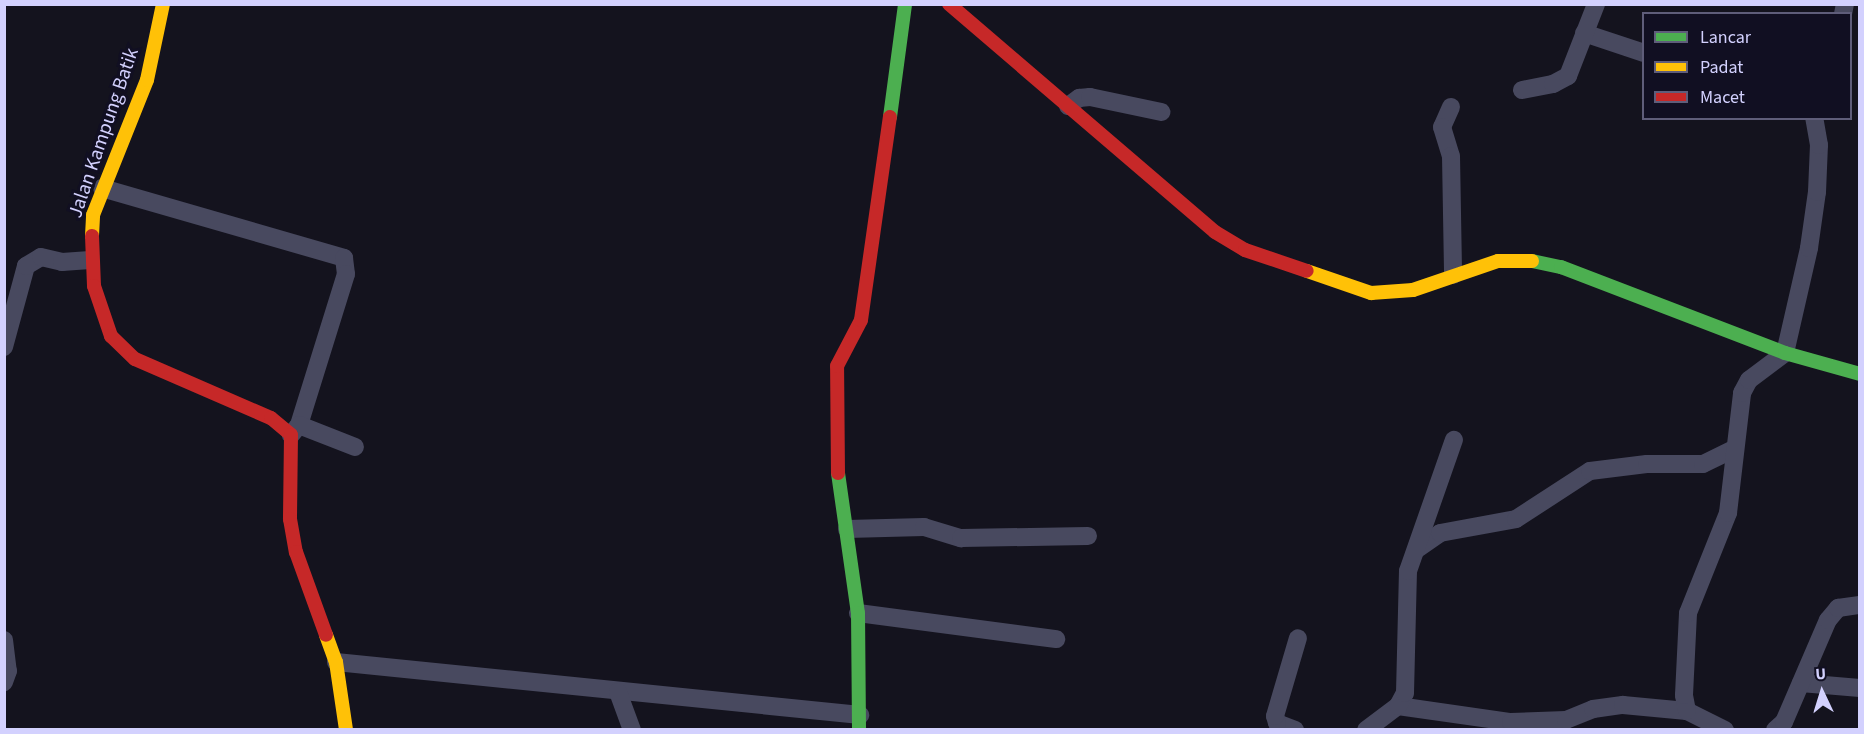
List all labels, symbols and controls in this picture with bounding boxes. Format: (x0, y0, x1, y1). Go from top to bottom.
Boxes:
legend (1642, 12, 1852, 120)
text: Lancar (1700, 25, 1751, 50)
street label: Jalan Kampung Batik (64, 45, 144, 221)
text: Padat (1700, 55, 1743, 80)
text: Macet (1700, 85, 1745, 110)
north arrow (1792, 662, 1852, 722)
text: U (1815, 663, 1827, 685)

